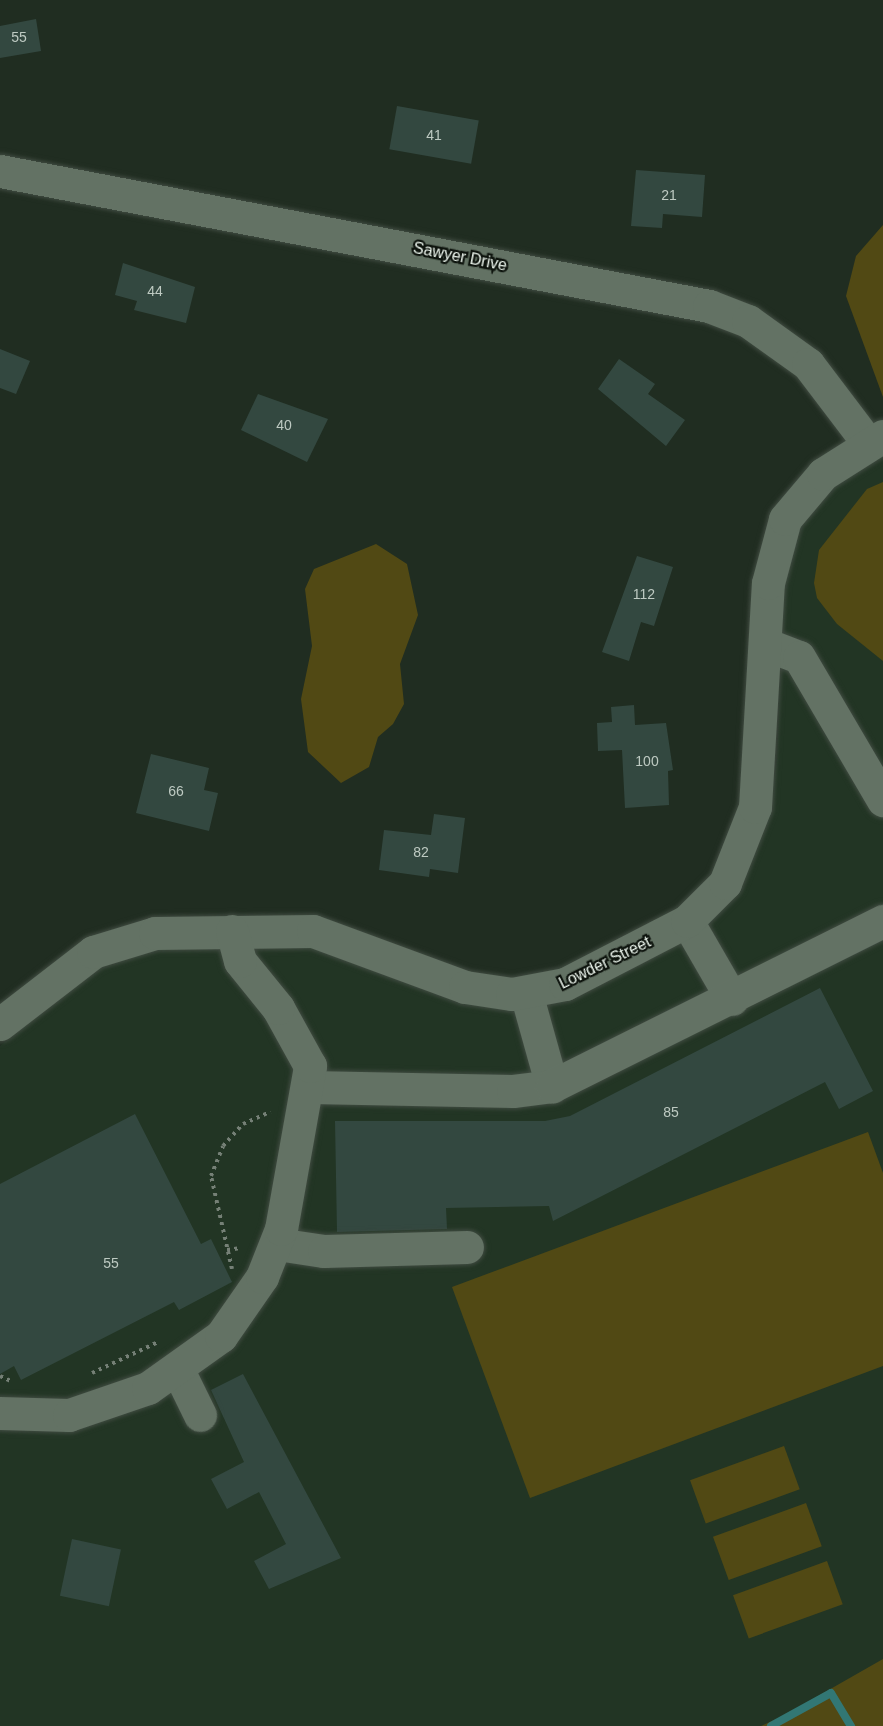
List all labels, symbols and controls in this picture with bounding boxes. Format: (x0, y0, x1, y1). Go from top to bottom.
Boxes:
house number: 55 (11, 29, 27, 45)
house number: 41 (426, 127, 442, 143)
house number: 21 (661, 187, 677, 203)
street label: Sawyer Drive (411, 239, 509, 275)
house number: 44 (147, 283, 163, 299)
house number: 40 (276, 417, 292, 433)
house number: 112 (633, 586, 655, 602)
house number: 100 (635, 753, 659, 769)
house number: 66 (168, 783, 184, 799)
house number: 82 (413, 844, 429, 860)
street label: Lowder Street (556, 933, 654, 993)
house number: 85 (663, 1104, 679, 1120)
house number: 55 (103, 1255, 119, 1271)

